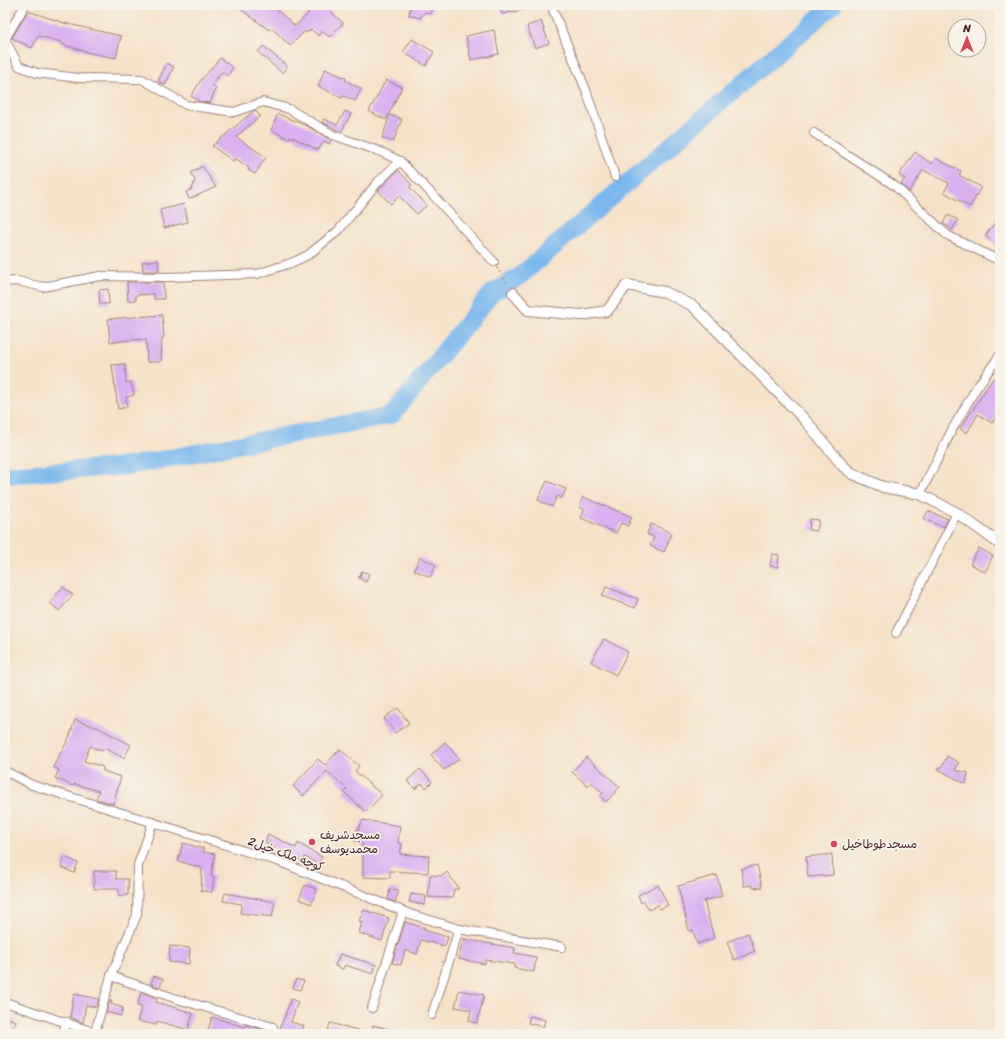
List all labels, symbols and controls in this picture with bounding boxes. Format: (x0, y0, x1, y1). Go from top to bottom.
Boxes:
north arrow (947, 18, 987, 58)
text: N (962, 19, 971, 38)
place label: مسجدشریف محمدیوسف (320, 824, 380, 860)
street label: کوچه ملک خیل2 (245, 830, 327, 878)
place label: مسجدطوطاخیل (842, 833, 917, 855)
marker: مسجدشریف محمدیوسف (307, 837, 317, 847)
marker: مسجدطوطاخیل (829, 839, 839, 849)

